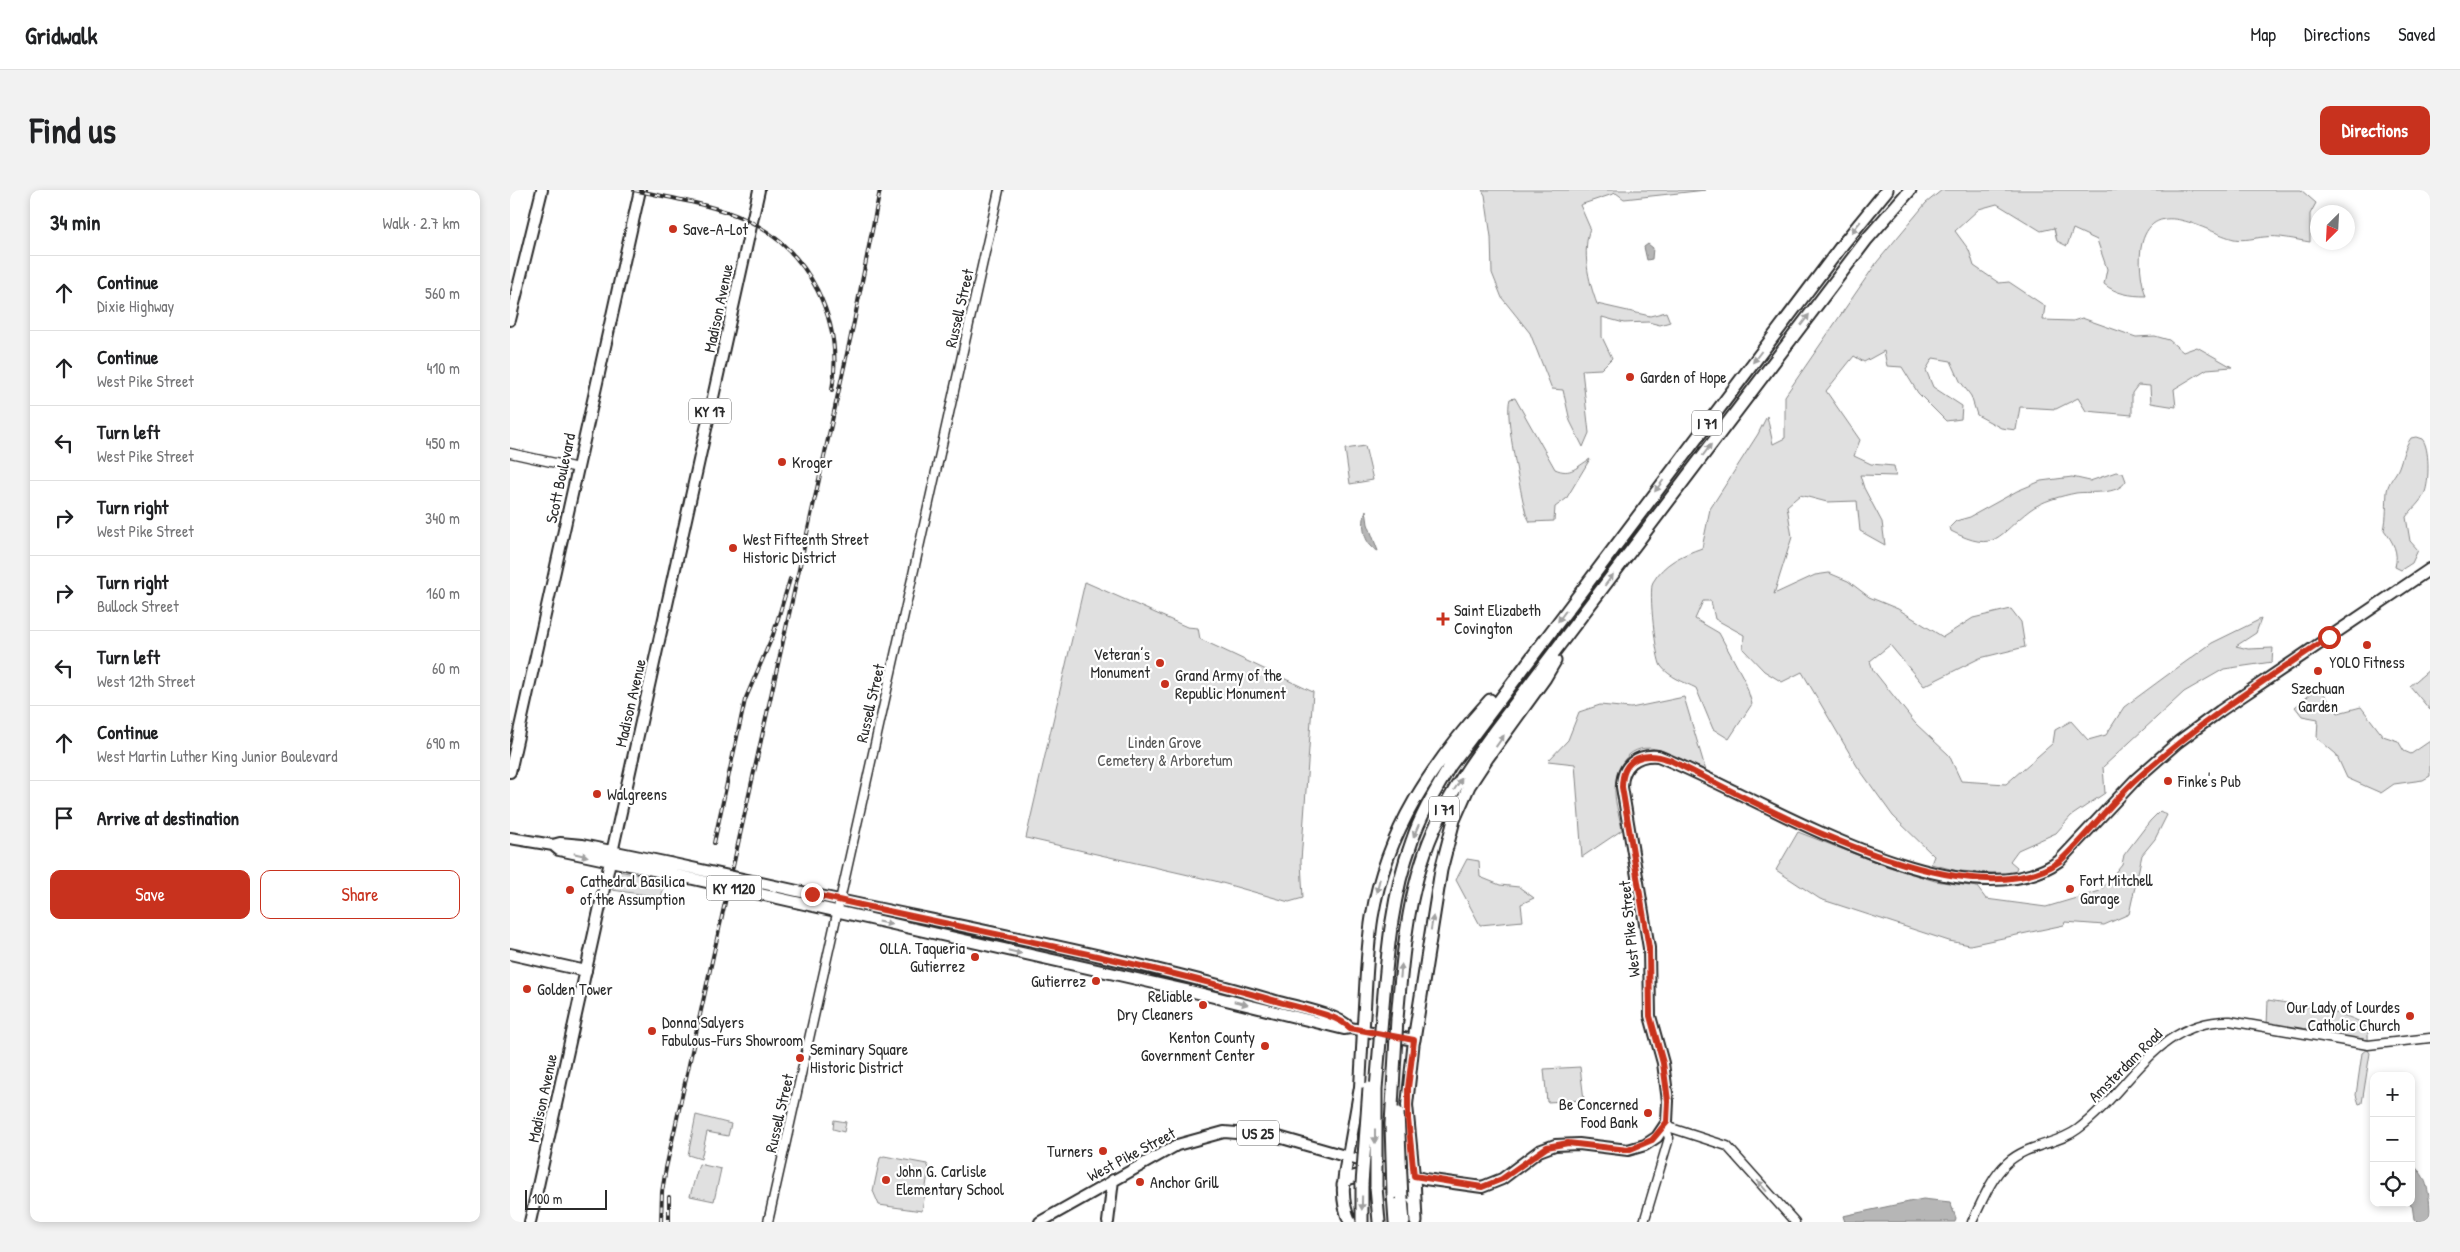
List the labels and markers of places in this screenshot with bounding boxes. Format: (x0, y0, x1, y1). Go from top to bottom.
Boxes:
place label: Save-A-Lot (683, 218, 749, 240)
marker: Save-A-Lot (667, 223, 679, 235)
place label: Garden of Hope (1640, 366, 1727, 388)
marker: Garden of Hope (1624, 371, 1636, 383)
place label: Kroger (792, 451, 833, 473)
marker: Kroger (776, 456, 788, 468)
place label: West Fifteenth Street Historic District (743, 528, 869, 568)
marker: West Fifteenth Street Historic District (727, 542, 739, 554)
place label: Saint Elizabeth Covington (1454, 599, 1541, 639)
marker: Saint Elizabeth Covington (1436, 612, 1450, 626)
marker: YOLO Fitness (2361, 639, 2373, 651)
place label: Veteran’s Monument (1090, 643, 1150, 683)
place label: YOLO Fitness (2329, 651, 2405, 673)
marker: Veteran’s Monument (1154, 657, 1166, 669)
place label: Grand Army of the Republic Monument (1175, 664, 1286, 704)
marker: Szechuan Garden (2312, 665, 2324, 677)
place label: Szechuan Garden (2291, 677, 2345, 717)
marker: Grand Army of the Republic Monument (1159, 678, 1171, 690)
place label: Finke's Pub (2177, 770, 2241, 792)
marker: Finke's Pub (2162, 775, 2174, 787)
place label: Walgreens (607, 783, 667, 805)
marker: Walgreens (591, 788, 603, 800)
place label: Fort Mitchell Garage (2079, 869, 2153, 909)
place label: Cathedral Basilica of the Assumption (580, 870, 685, 910)
marker: Fort Mitchell Garage (2064, 883, 2076, 895)
marker: Cathedral Basilica of the Assumption (564, 884, 576, 896)
place label: OLLA. Taqueria Gutierrez (879, 937, 965, 977)
marker: OLLA. Taqueria Gutierrez (969, 951, 981, 963)
place label: Gutierrez (1031, 970, 1086, 992)
marker: Gutierrez (1090, 975, 1102, 987)
place label: Golden Tower (537, 978, 613, 1000)
marker: Golden Tower (521, 983, 533, 995)
place label: Reliable Dry Cleaners (1117, 985, 1194, 1025)
place label: Our Lady of Lourdes Catholic Church (2286, 996, 2400, 1036)
marker: Reliable Dry Cleaners (1197, 999, 1209, 1011)
marker: Our Lady of Lourdes Catholic Church (2404, 1010, 2416, 1022)
place label: Donna Salyers Fabulous-Furs Showroom (661, 1011, 803, 1051)
marker: Donna Salyers Fabulous-Furs Showroom (646, 1025, 658, 1037)
place label: Kenton County Government Center (1141, 1026, 1255, 1066)
place label: Seminary Square Historic District (810, 1038, 909, 1078)
marker: Kenton County Government Center (1259, 1040, 1271, 1052)
marker: Seminary Square Historic District (794, 1052, 806, 1064)
place label: Be Concerned Food Bank (1559, 1093, 1638, 1133)
marker: Be Concerned Food Bank (1642, 1107, 1654, 1119)
place label: Turners (1047, 1140, 1093, 1162)
marker: Turners (1097, 1145, 1109, 1157)
place label: John G. Carlisle Elementary School (896, 1160, 1005, 1200)
place label: Anchor Grill (1150, 1171, 1219, 1193)
marker: John G. Carlisle Elementary School (880, 1174, 892, 1186)
marker: Anchor Grill (1134, 1176, 1146, 1188)

